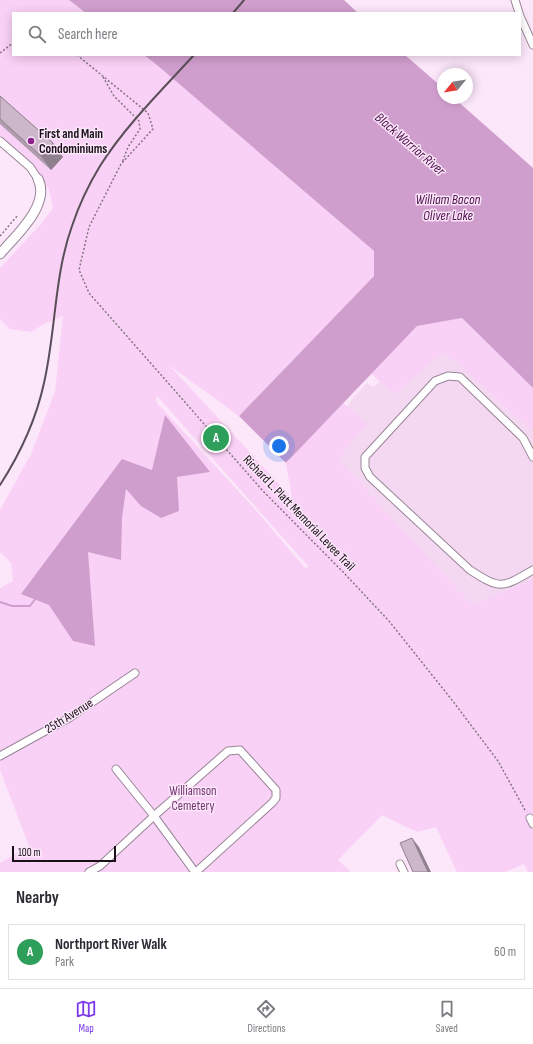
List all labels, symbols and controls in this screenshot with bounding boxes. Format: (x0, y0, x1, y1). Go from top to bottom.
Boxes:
search box (12, 12, 521, 56)
icon: search (26, 23, 48, 45)
text: Search here (58, 25, 118, 44)
north arrow (437, 68, 473, 104)
water label: Black Warrior River (371, 109, 449, 180)
place label: First and Main Condominiums (39, 126, 107, 157)
marker: First and Main Condominiums (26, 136, 36, 146)
water label: William Bacon Oliver Lake (416, 191, 481, 224)
pin: A (203, 423, 229, 453)
your location (269, 436, 289, 456)
street label: Richard L. Platt Memorial Levee Trail (240, 452, 358, 574)
street label: 25th Avenue (42, 695, 96, 737)
park label: Williamson Cemetery (169, 783, 217, 814)
scale bar (12, 844, 116, 863)
text: 100 m (18, 846, 40, 859)
text: Nearby (16, 888, 59, 908)
text: Northport River Walk (55, 935, 167, 954)
text: A (27, 944, 33, 960)
text: 60 m (494, 944, 516, 960)
text: Park (55, 954, 74, 970)
tab: Map (75, 998, 97, 1035)
tab: Directions (248, 998, 285, 1035)
tab: Saved (436, 998, 458, 1035)

